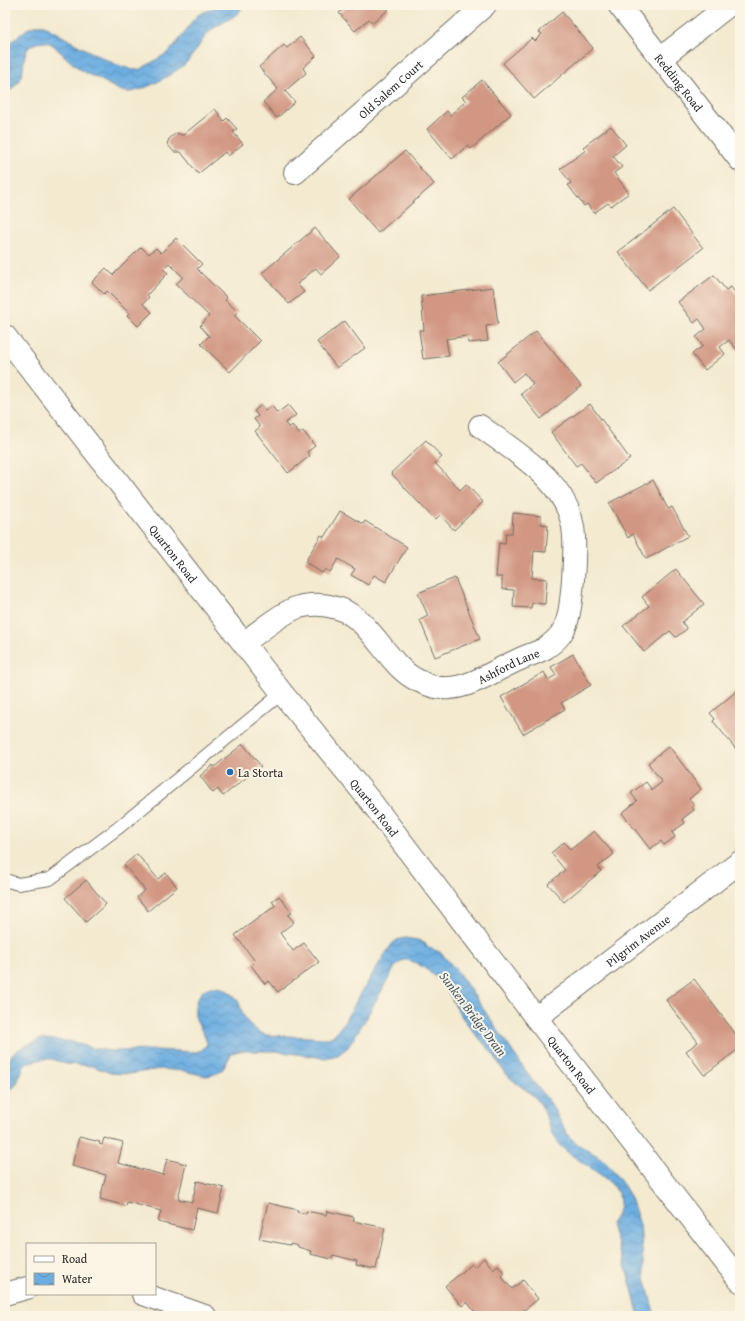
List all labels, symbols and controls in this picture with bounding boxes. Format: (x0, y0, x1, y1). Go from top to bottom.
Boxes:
street label: Redding Road (651, 50, 708, 115)
street label: Old Salem Court (354, 55, 427, 122)
street label: Quarton Road (146, 521, 202, 586)
street label: Ashford Lane (475, 643, 542, 687)
place label: La Storta (238, 764, 284, 781)
marker: La Storta (225, 767, 235, 777)
street label: Quarton Road (347, 775, 403, 840)
street label: Pilgrim Avenue (602, 910, 674, 970)
water label: Sunken Bridge Drain (435, 968, 511, 1061)
street label: Quarton Road (544, 1032, 600, 1097)
legend (26, 1243, 156, 1295)
text: Road (62, 1250, 88, 1267)
text: Water (62, 1270, 92, 1287)

